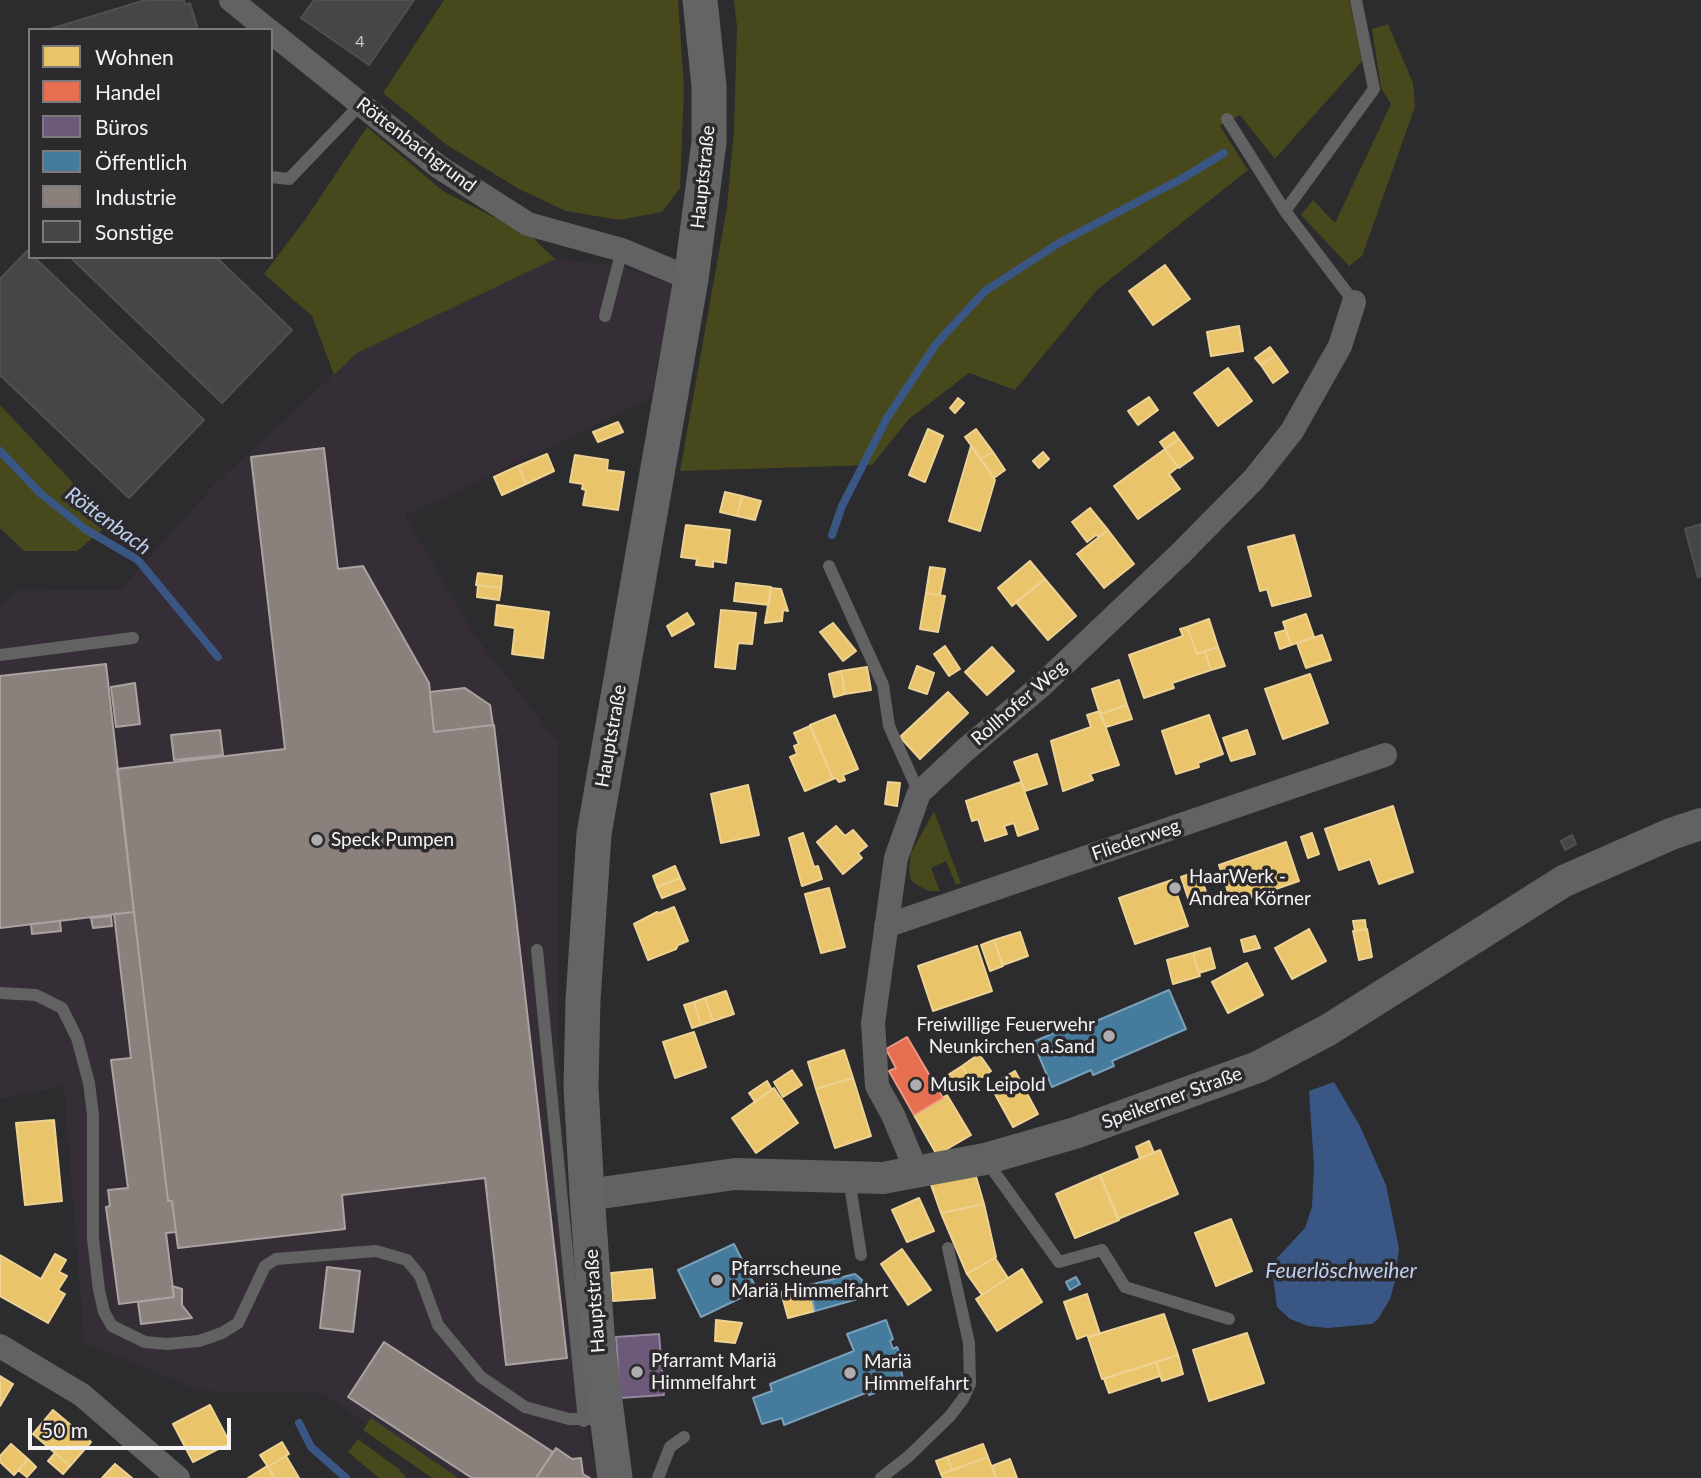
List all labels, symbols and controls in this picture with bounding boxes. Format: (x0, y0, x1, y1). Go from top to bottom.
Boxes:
legend (28, 28, 273, 259)
house number: 4 (355, 32, 365, 52)
text: Wohnen (95, 44, 174, 69)
text: Handel (95, 79, 161, 104)
street label: Röttenbachgrund (352, 93, 480, 197)
text: Büros (95, 114, 148, 139)
street label: Hauptstraße (686, 124, 720, 230)
text: Öffentlich (95, 149, 187, 174)
text: Industrie (95, 184, 176, 209)
text: Sonstige (95, 219, 174, 244)
water label: Röttenbach (60, 482, 156, 560)
street label: Rollhofer Weg (967, 655, 1071, 751)
street label: Hauptstraße (591, 683, 631, 789)
street label: Fliederweg (1089, 814, 1183, 866)
place label: Speck Pumpen (331, 829, 454, 851)
marker: Speck Pumpen (309, 832, 325, 848)
place label: HaarWerk - Andrea Körner (1189, 866, 1311, 910)
marker: HaarWerk - Andrea Körner (1167, 880, 1183, 896)
place label: Freiwillige Feuerwehr Neunkirchen a.Sand (916, 1014, 1095, 1058)
marker: Freiwillige Feuerwehr Neunkirchen a.Sand (1101, 1028, 1117, 1044)
street label: Speikerner Straße (1099, 1062, 1245, 1134)
place label: Musik Leipold (930, 1074, 1046, 1096)
marker: Musik Leipold (908, 1077, 924, 1093)
street label: Hauptstraße (580, 1248, 610, 1354)
place label: Pfarrscheune Mariä Himmelfahrt (731, 1258, 889, 1302)
water label: Feuerlöschweiher (1265, 1258, 1417, 1284)
marker: Pfarrscheune Mariä Himmelfahrt (709, 1272, 725, 1288)
place label: Pfarramt Mariä Himmelfahrt (651, 1350, 776, 1394)
place label: Mariä Himmelfahrt (864, 1351, 969, 1395)
marker: Pfarramt Mariä Himmelfahrt (629, 1364, 645, 1380)
marker: Mariä Himmelfahrt (842, 1365, 858, 1381)
scale bar (32, 1404, 234, 1448)
text: 50 m (41, 1417, 88, 1442)

